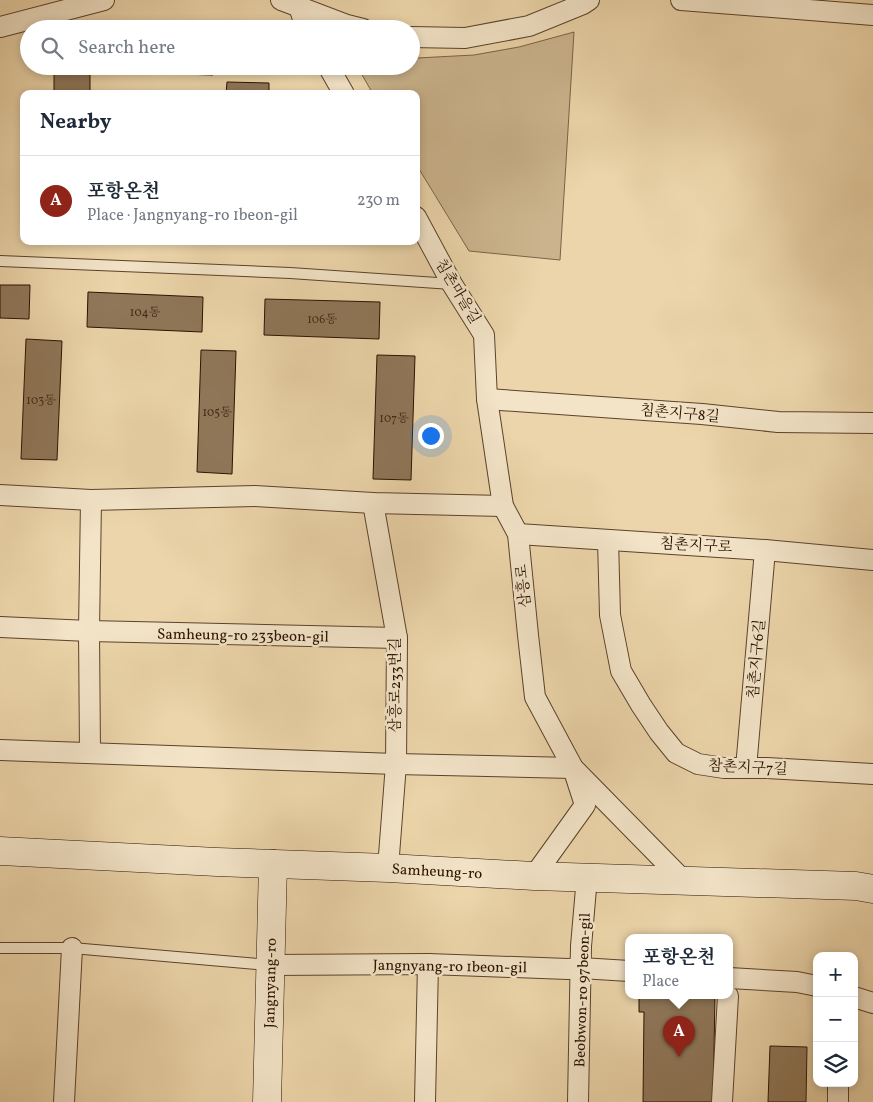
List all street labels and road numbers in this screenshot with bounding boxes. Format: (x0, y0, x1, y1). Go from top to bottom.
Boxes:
street label: 침촌마을길 (429, 255, 484, 328)
street label: 침촌지구8길 (639, 401, 721, 428)
street label: 침촌지구로 (659, 534, 733, 559)
street label: 삼흥로 (512, 563, 537, 609)
street label: 침촌지구6길 (744, 618, 771, 700)
street label: Samheung-ro 233beon-gil (157, 625, 329, 648)
street label: 삼흥로233번길 (386, 637, 407, 733)
street label: 참촌지구7길 (708, 756, 788, 781)
street label: Samheung-ro (391, 860, 483, 885)
street label: Beobwon-ro 97beon-gil (570, 912, 597, 1068)
street label: Jangnyang-ro (260, 938, 283, 1028)
street label: Jangnyang-ro 1beon-gil (373, 956, 527, 979)

